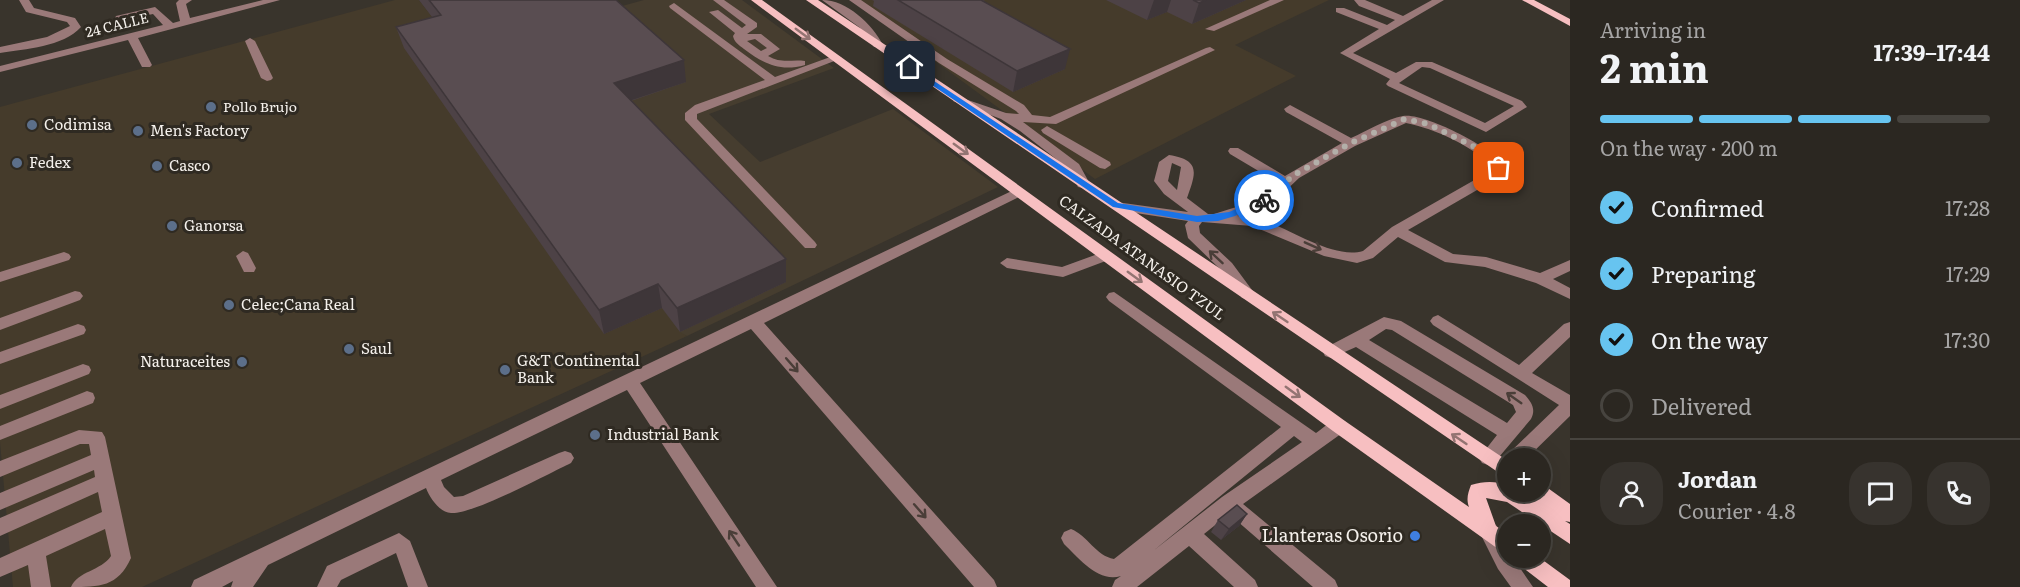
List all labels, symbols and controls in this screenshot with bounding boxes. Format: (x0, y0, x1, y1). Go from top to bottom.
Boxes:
street label: 24 CALLE (83, 7, 150, 41)
text: Arriving in (1600, 14, 1706, 44)
one-way arrow (795, 28, 811, 40)
text: 17:39–17:44 (1874, 35, 1990, 68)
text: 2 min (1600, 37, 1709, 95)
pin (884, 41, 935, 92)
icon: home (893, 50, 926, 83)
place label: Pollo Brujo (223, 96, 297, 116)
marker: Pollo Brujo (204, 100, 218, 114)
place label: Codimisa (44, 112, 113, 135)
marker: Codimisa (25, 118, 39, 132)
place label: Men's Factory (150, 118, 249, 141)
marker: Men's Factory (131, 124, 145, 138)
text: On the way · 200 m (1600, 132, 1778, 162)
pin (1473, 142, 1524, 193)
one-way arrow (952, 143, 968, 156)
place label: Fedex (29, 150, 71, 173)
icon: bag (1482, 151, 1515, 184)
place label: Casco (169, 153, 210, 176)
marker: Fedex (10, 156, 24, 170)
marker: Casco (150, 159, 164, 173)
courier (1234, 170, 1294, 230)
icon: bike (1248, 184, 1281, 217)
street label: CALZADA ATANASIO TZUL (1055, 188, 1231, 325)
icon: check (1600, 191, 1633, 224)
text: Confirmed (1651, 191, 1764, 224)
text: 17:28 (1945, 192, 1990, 222)
place label: Ganorsa (184, 213, 245, 236)
marker: Ganorsa (165, 219, 179, 233)
one-way arrow (1304, 241, 1322, 252)
one-way arrow (1209, 250, 1224, 264)
icon: check (1600, 257, 1633, 290)
text: Preparing (1651, 257, 1755, 290)
text: 17:29 (1946, 258, 1990, 288)
one-way arrow (1127, 270, 1143, 283)
place label: Celec;Cana Real (241, 292, 355, 315)
marker: Celec;Cana Real (222, 298, 236, 312)
one-way arrow (1272, 311, 1289, 324)
icon: check (1600, 323, 1633, 356)
text: On the way (1651, 323, 1768, 356)
text: 17:30 (1944, 324, 1990, 354)
place label: Saul (361, 336, 392, 359)
marker: Saul (342, 342, 356, 356)
place label: G&T Continental Bank (517, 348, 640, 388)
place label: Naturaceites (140, 349, 230, 372)
marker: Naturaceites (235, 355, 249, 369)
one-way arrow (785, 357, 799, 372)
marker: G&T Continental Bank (498, 363, 512, 377)
one-way arrow (1284, 386, 1300, 398)
text: Delivered (1651, 389, 1752, 422)
one-way arrow (1507, 392, 1523, 404)
place label: Industrial Bank (607, 422, 720, 445)
marker: Industrial Bank (588, 428, 602, 442)
one-way arrow (1451, 432, 1468, 444)
map controls (1497, 448, 1551, 568)
button: + (1497, 448, 1551, 502)
button: person (1600, 462, 1663, 525)
text: Jordan (1678, 462, 1757, 495)
button: chat (1849, 462, 1912, 525)
button: phone (1927, 462, 1990, 525)
text: Courier · 4.8 (1678, 495, 1795, 525)
one-way arrow (913, 503, 927, 518)
button: − (1497, 514, 1551, 568)
place label: Llanteras Osorio (1262, 521, 1403, 548)
marker: Llanteras Osorio (1408, 529, 1422, 543)
one-way arrow (728, 531, 740, 547)

